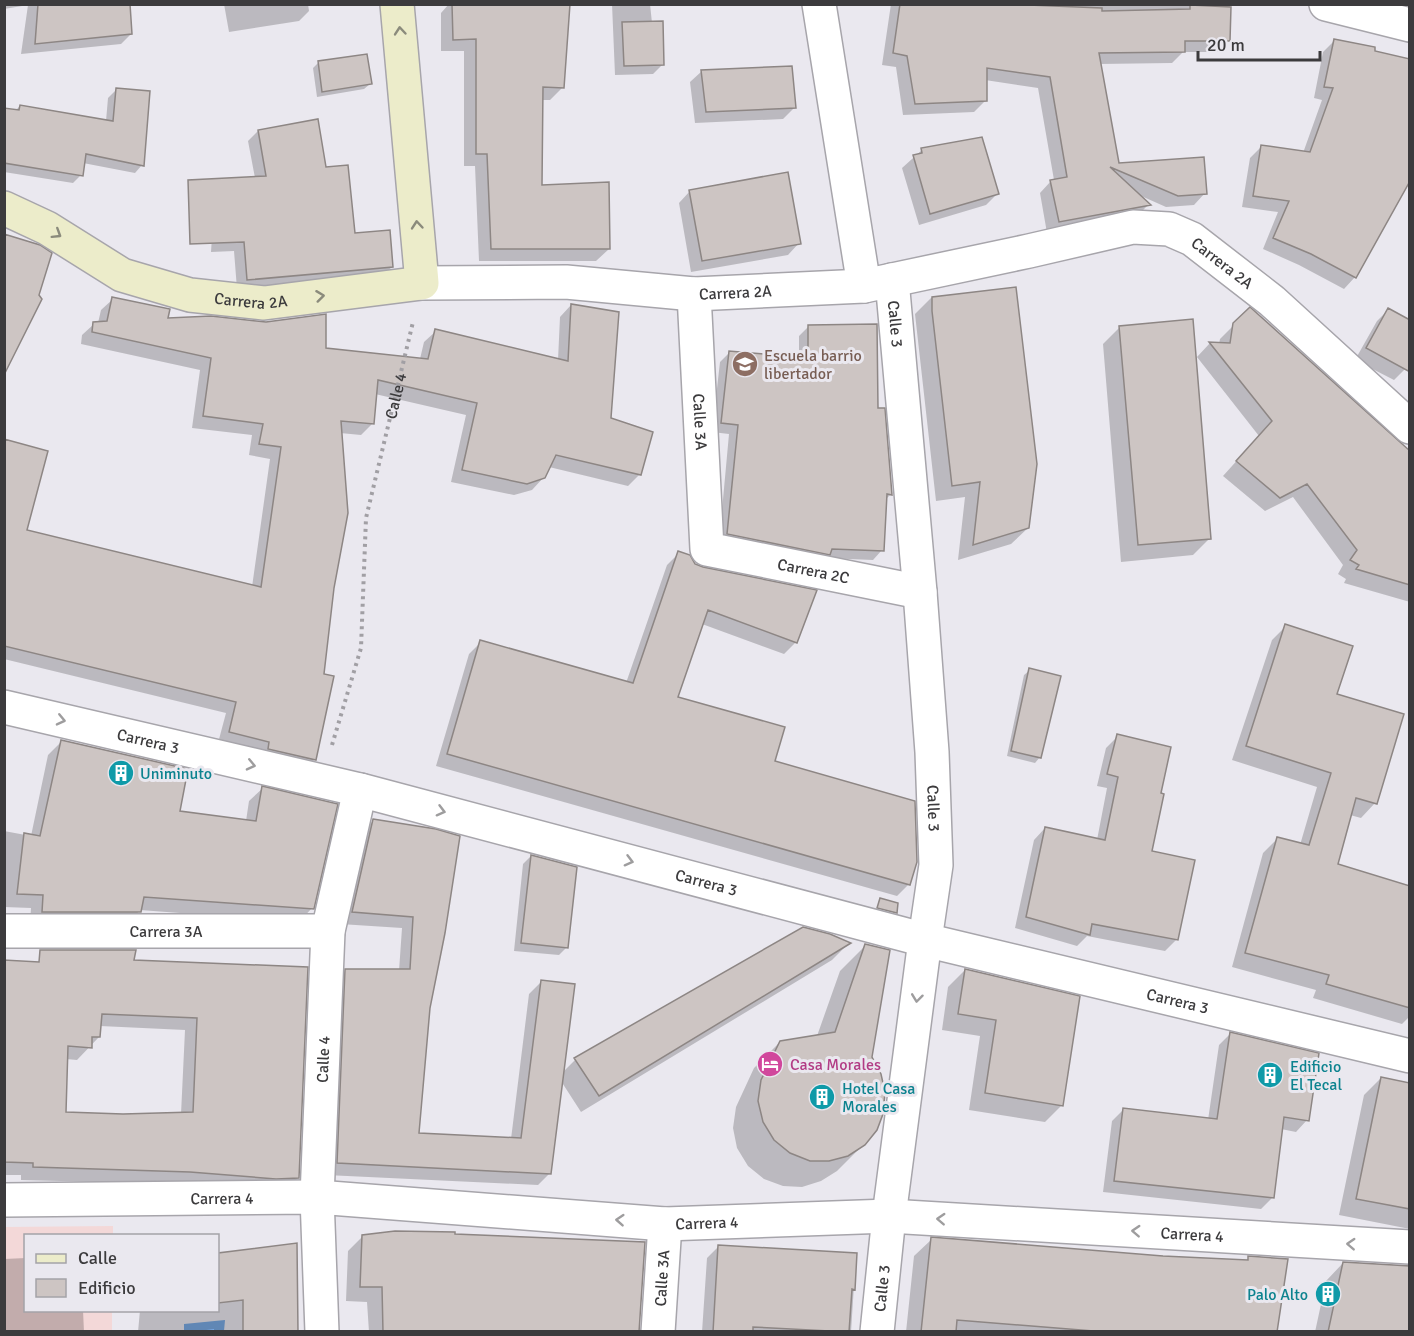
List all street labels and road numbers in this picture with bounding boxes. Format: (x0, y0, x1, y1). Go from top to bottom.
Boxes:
street label: Carrera 2A (1187, 233, 1257, 294)
street label: Carrera 2A (698, 281, 773, 305)
street label: Carrera 2A (213, 289, 289, 314)
street label: Calle 3 (883, 300, 907, 348)
street label: Calle 4 (381, 371, 412, 421)
street label: Calle 3A (688, 393, 711, 451)
street label: Carrera 2C (776, 554, 851, 589)
street label: Carrera 3 (115, 725, 181, 758)
street label: Calle 3 (922, 784, 944, 832)
street label: Carrera 3 (673, 865, 739, 901)
street label: Carrera 3A (129, 922, 203, 942)
street label: Carrera 3 (1144, 984, 1211, 1019)
street label: Calle 4 (313, 1035, 335, 1083)
street label: Carrera 4 (190, 1189, 254, 1209)
street label: Carrera 4 (675, 1212, 739, 1235)
street label: Carrera 4 (1160, 1223, 1225, 1247)
street label: Calle 3A (651, 1249, 674, 1307)
street label: Calle 3 (870, 1264, 895, 1313)

